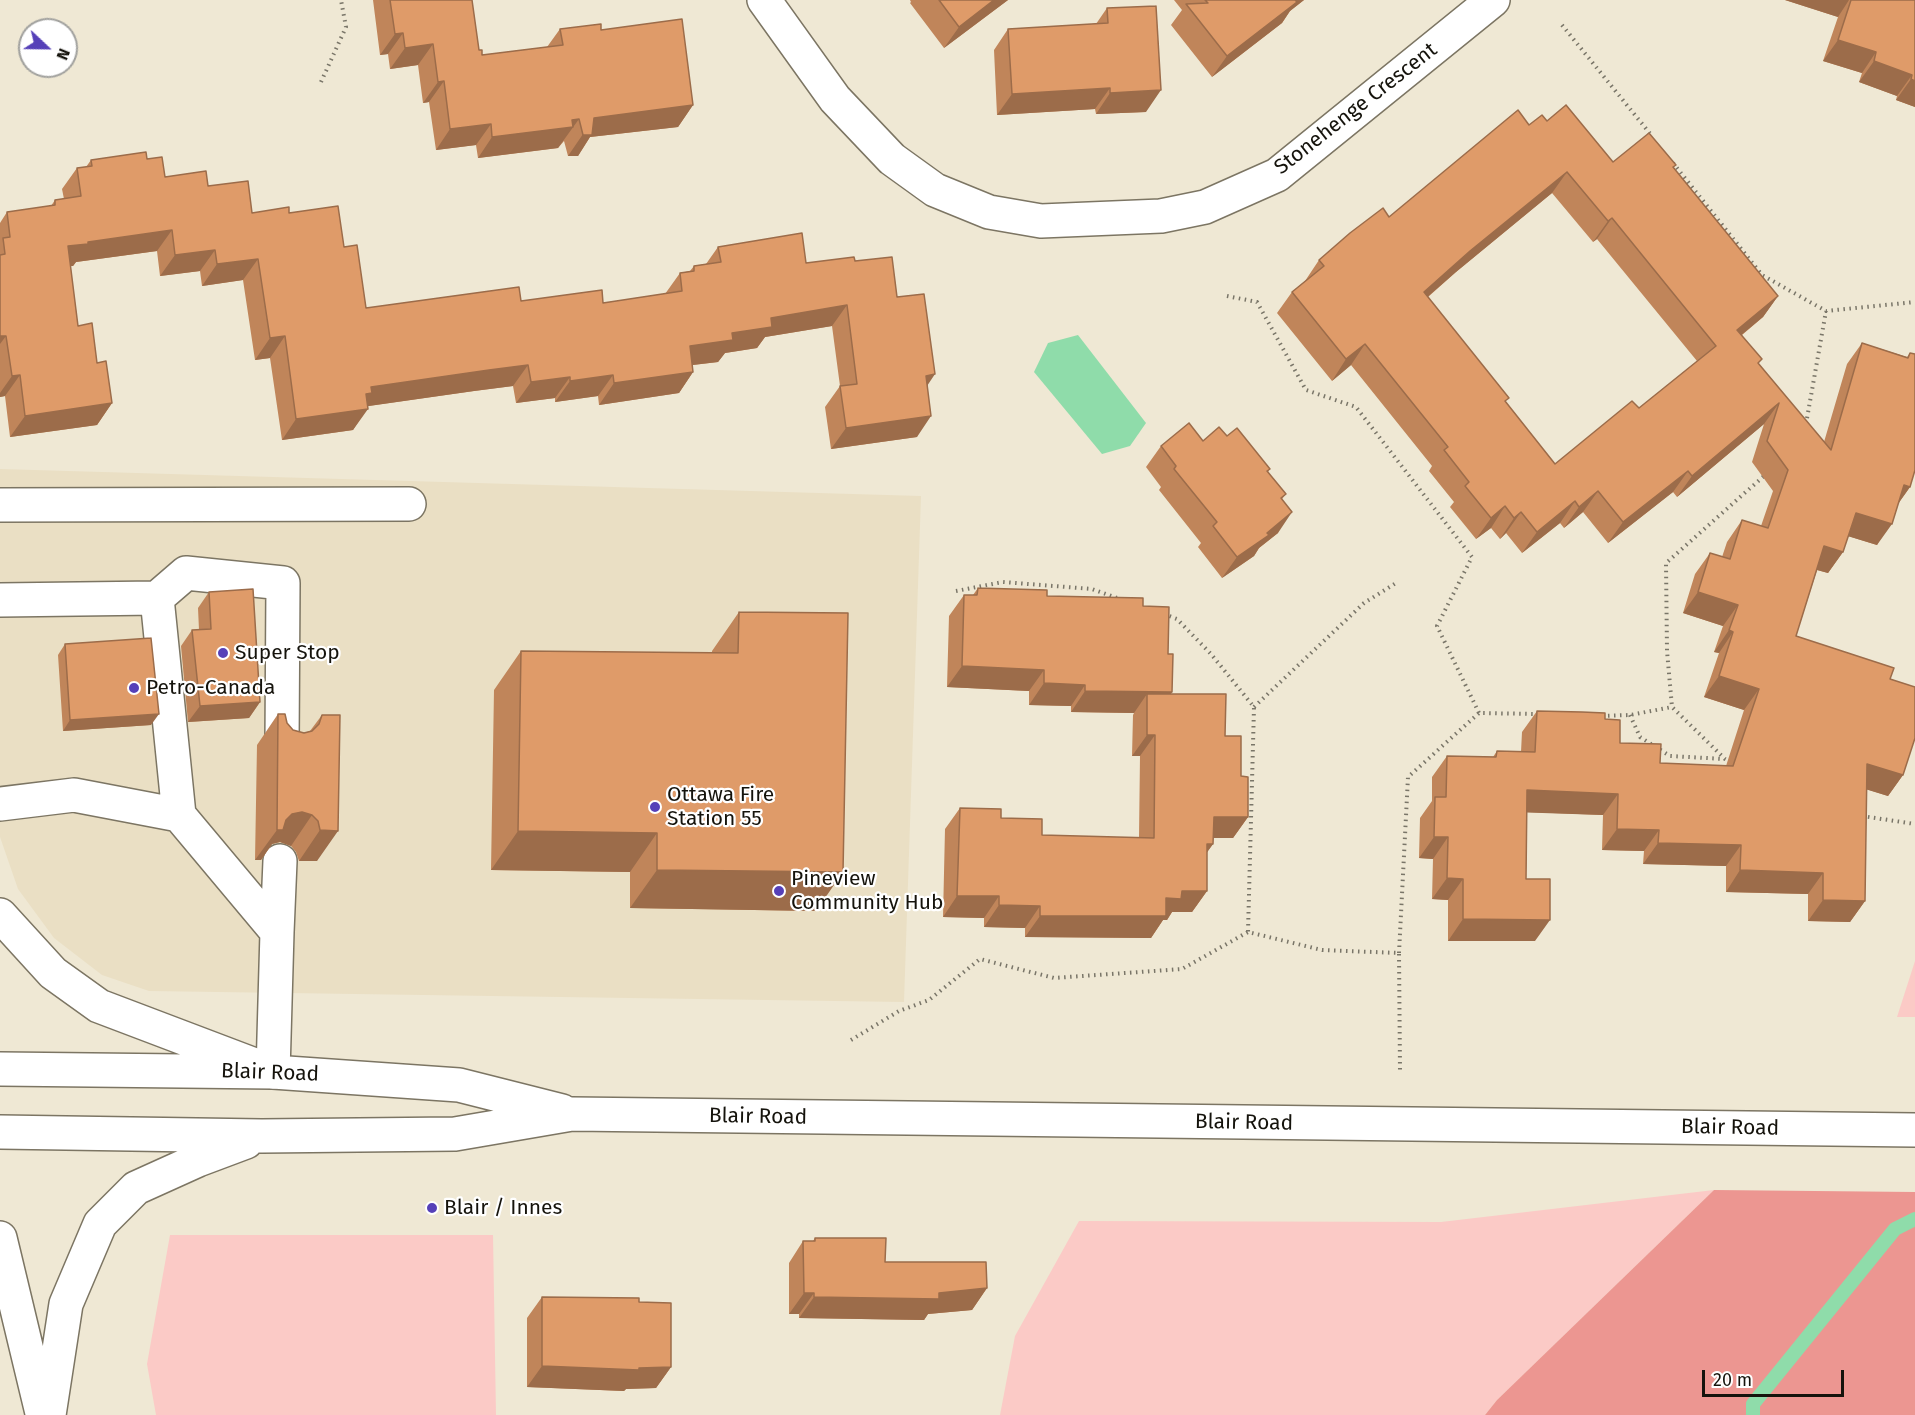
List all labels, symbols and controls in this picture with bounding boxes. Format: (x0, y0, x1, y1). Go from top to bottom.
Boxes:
north arrow (18, 18, 78, 78)
street label: Stonehenge Crescent (1270, 38, 1442, 180)
text: N (53, 46, 74, 63)
place label: Super Stop (235, 640, 340, 666)
marker: Super Stop (216, 646, 230, 660)
place label: Petro-Canada (146, 675, 275, 701)
marker: Petro-Canada (127, 681, 141, 695)
place label: Ottawa Fire Station 55 (667, 782, 774, 832)
marker: Ottawa Fire Station 55 (648, 800, 662, 814)
place label: Pineview Community Hub (791, 866, 943, 916)
marker: Pineview Community Hub (772, 884, 786, 898)
street label: Blair Road (220, 1059, 320, 1087)
street label: Blair Road (709, 1104, 807, 1130)
street label: Blair Road (1195, 1110, 1293, 1136)
street label: Blair Road (1681, 1115, 1779, 1141)
place label: Blair / Innes (444, 1195, 562, 1221)
marker: Blair / Innes (425, 1201, 439, 1215)
scale bar (1705, 1358, 1848, 1396)
text: 20 m (1713, 1369, 1752, 1391)

